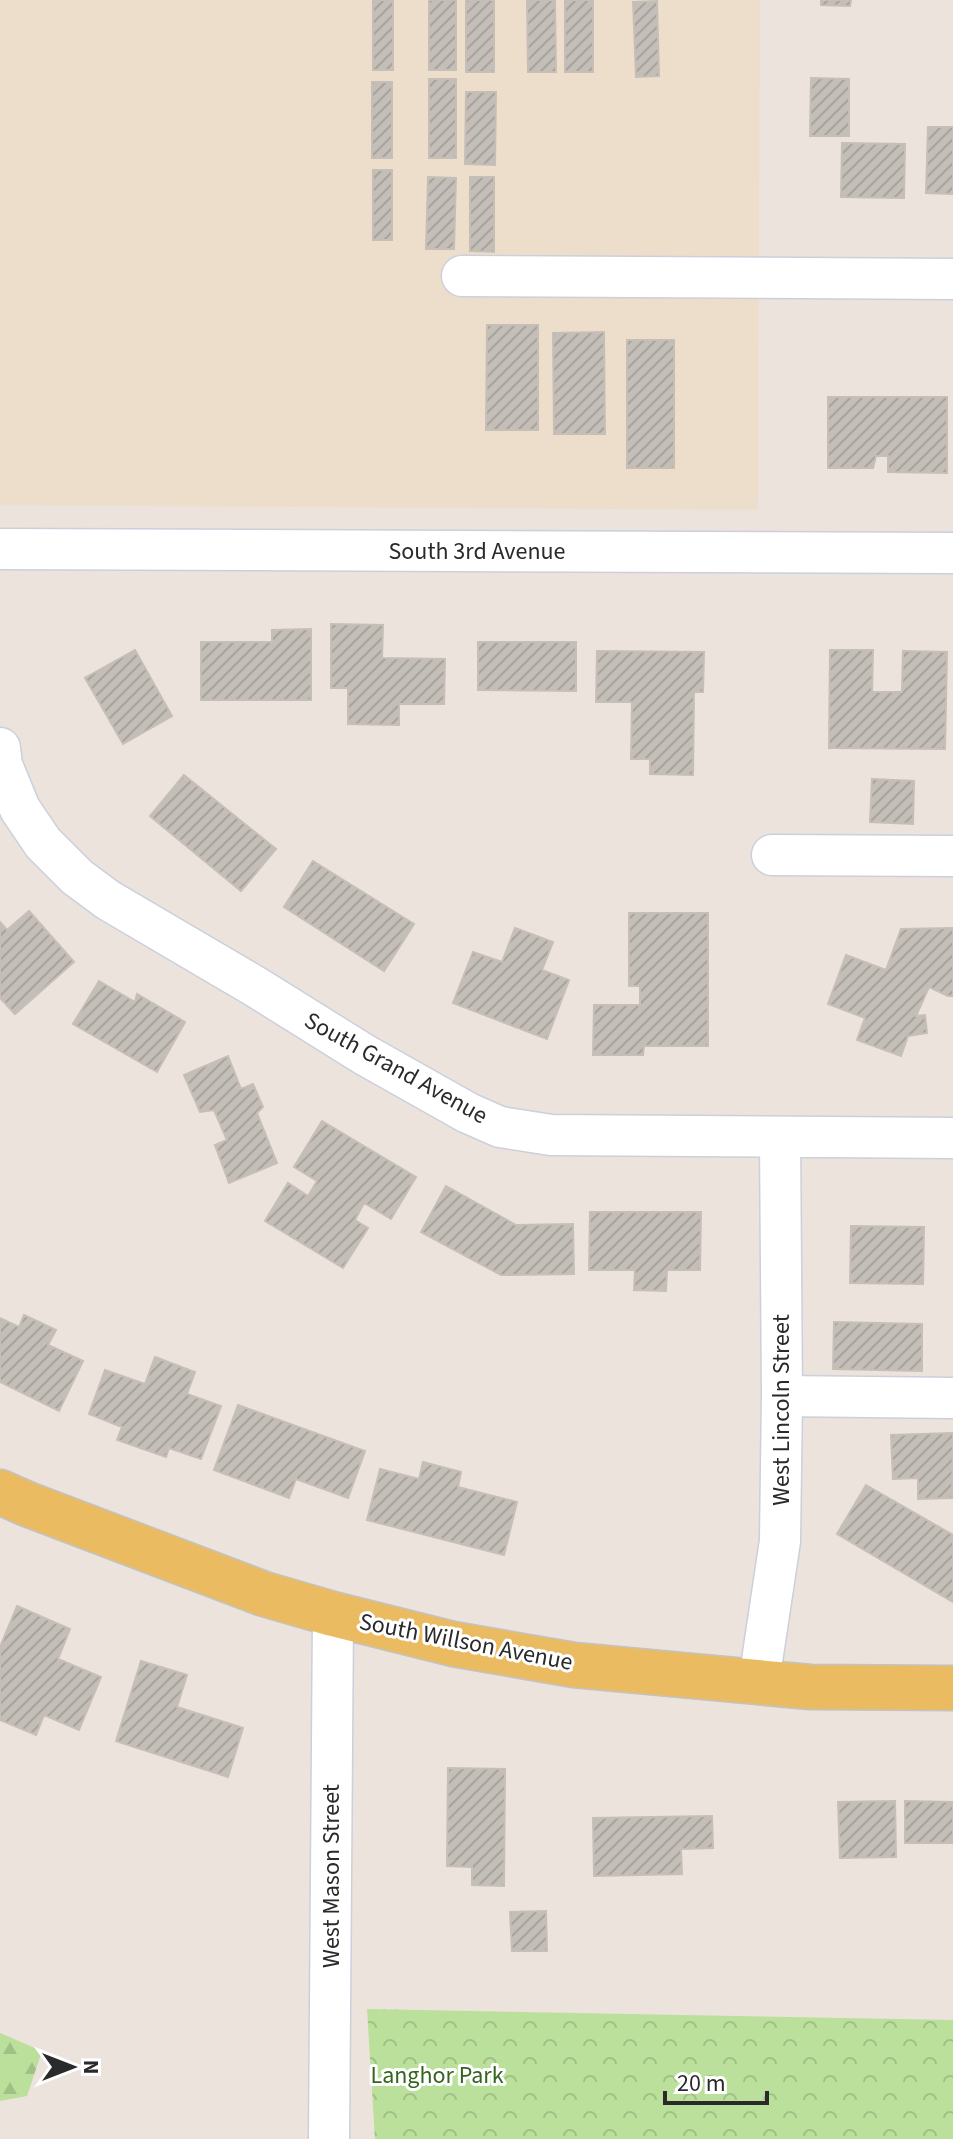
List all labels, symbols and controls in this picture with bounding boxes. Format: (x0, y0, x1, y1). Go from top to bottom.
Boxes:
street label: South 3rd Avenue (389, 534, 565, 569)
street label: South Grand Avenue (298, 1003, 494, 1133)
street label: West Lincoln Street (764, 1314, 799, 1506)
street label: South Willson Avenue (356, 1604, 576, 1680)
street label: West Mason Street (314, 1784, 349, 1968)
north arrow (32, 2027, 112, 2107)
scale bar (665, 2055, 767, 2105)
park label: Langhor Park (370, 2058, 504, 2093)
text: N (75, 2060, 107, 2074)
text: 20 m (677, 2066, 726, 2101)

